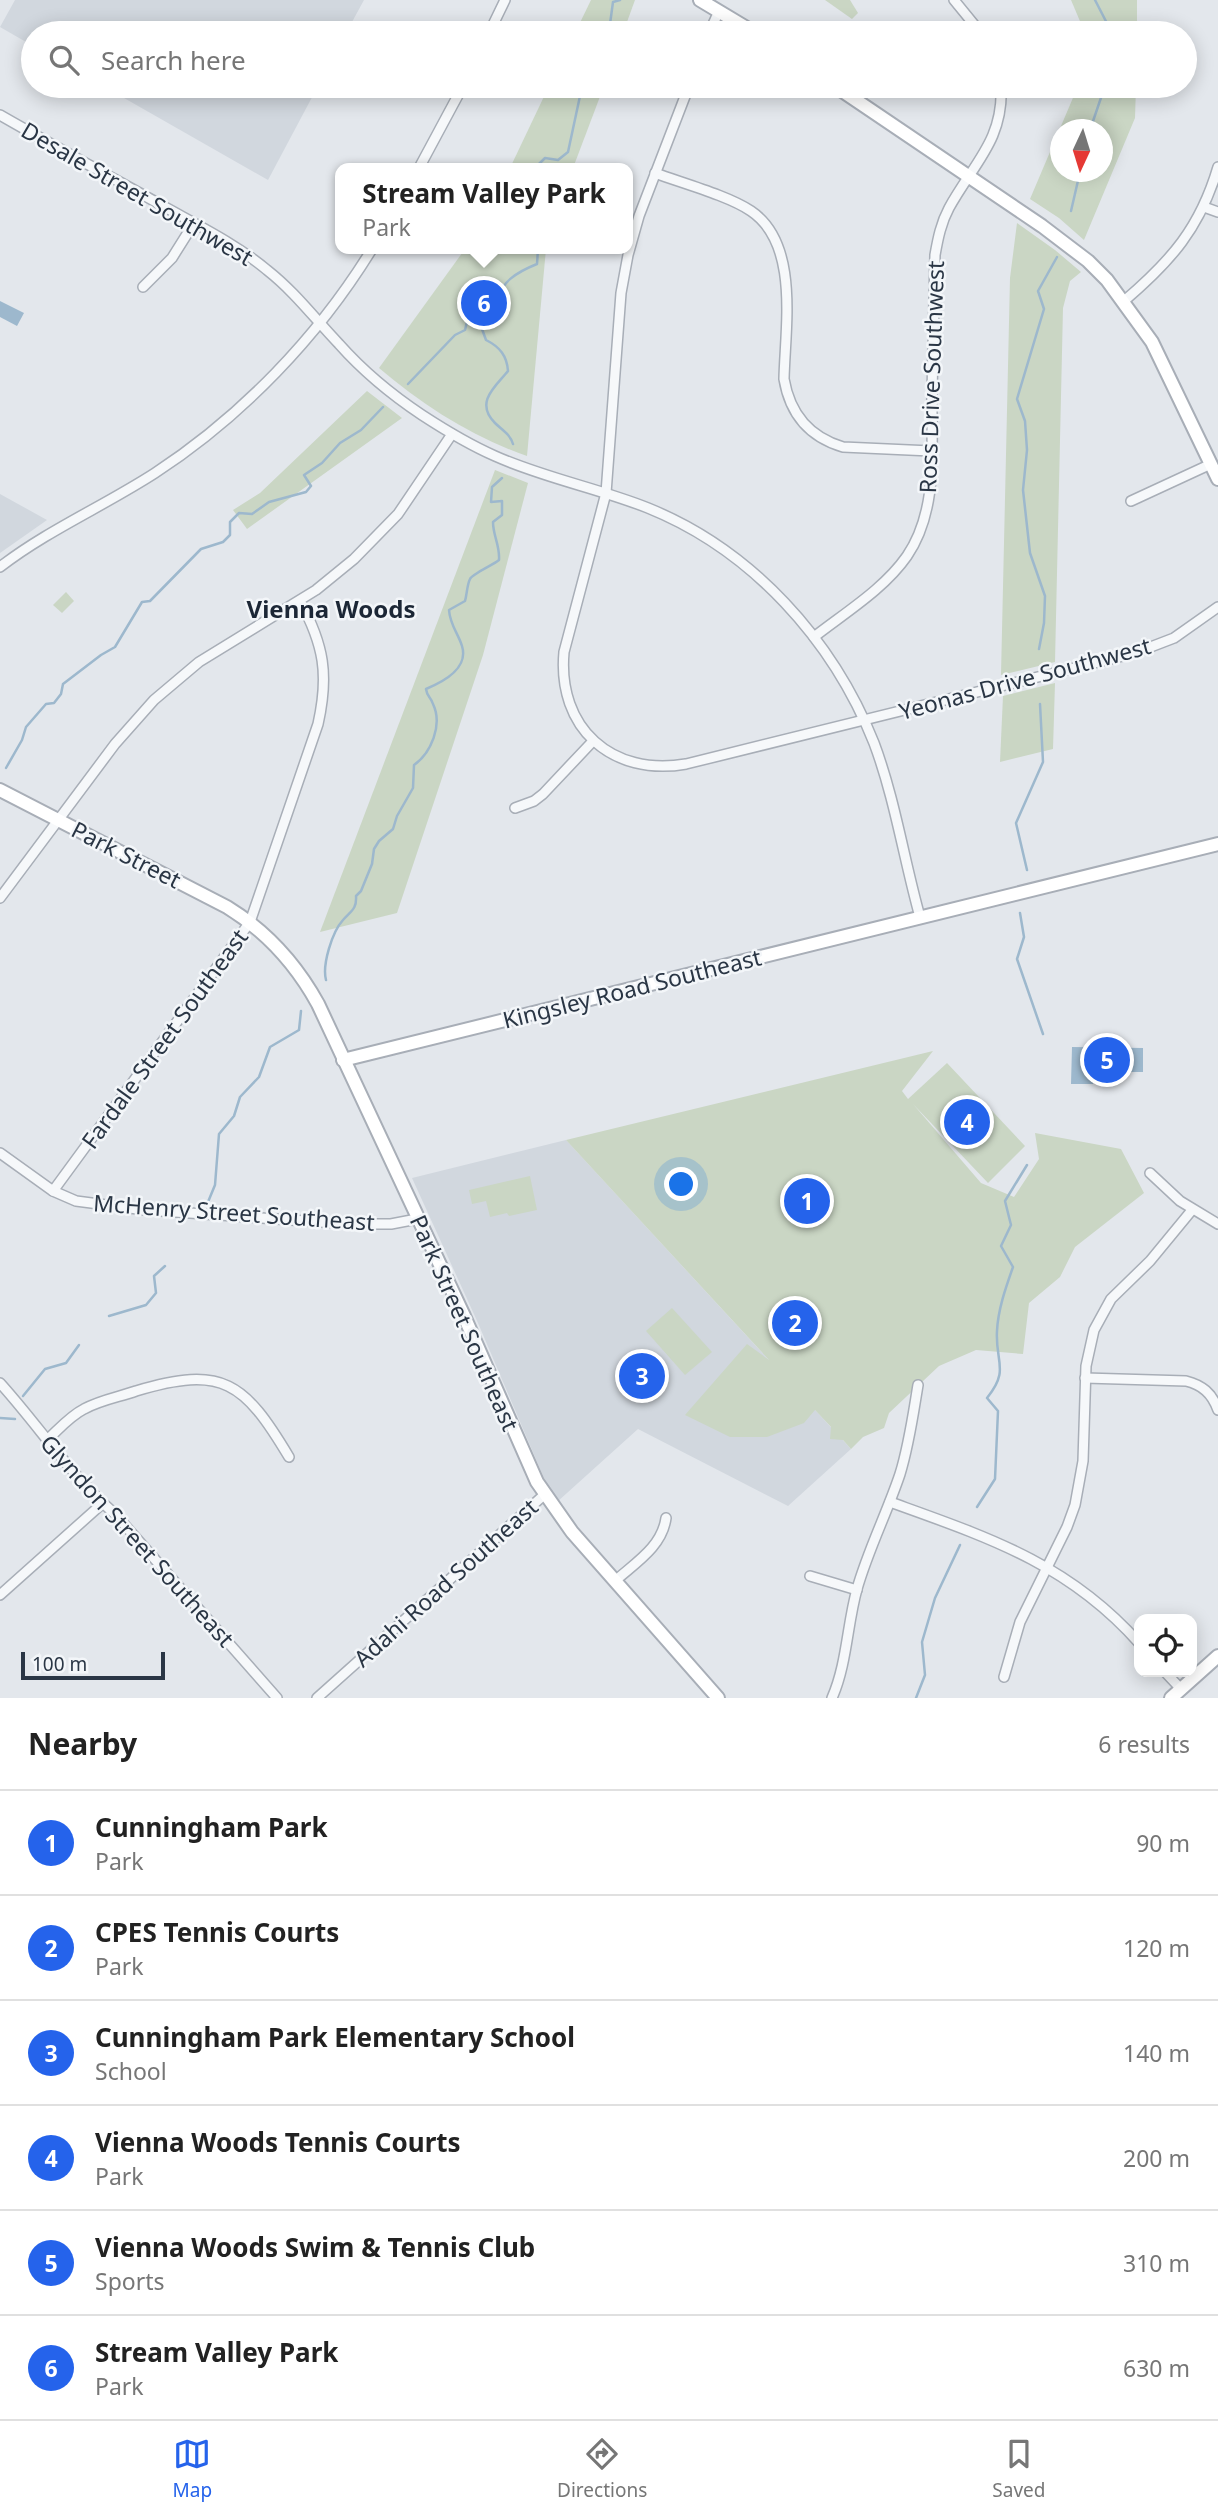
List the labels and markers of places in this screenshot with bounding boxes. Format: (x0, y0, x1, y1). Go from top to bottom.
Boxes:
pin: 6 (461, 277, 507, 329)
pin: 5 (1084, 1034, 1130, 1086)
pin: 4 (944, 1096, 990, 1148)
pin: 1 (784, 1175, 830, 1227)
pin: 2 (772, 1297, 818, 1349)
pin: 3 (619, 1350, 665, 1402)

